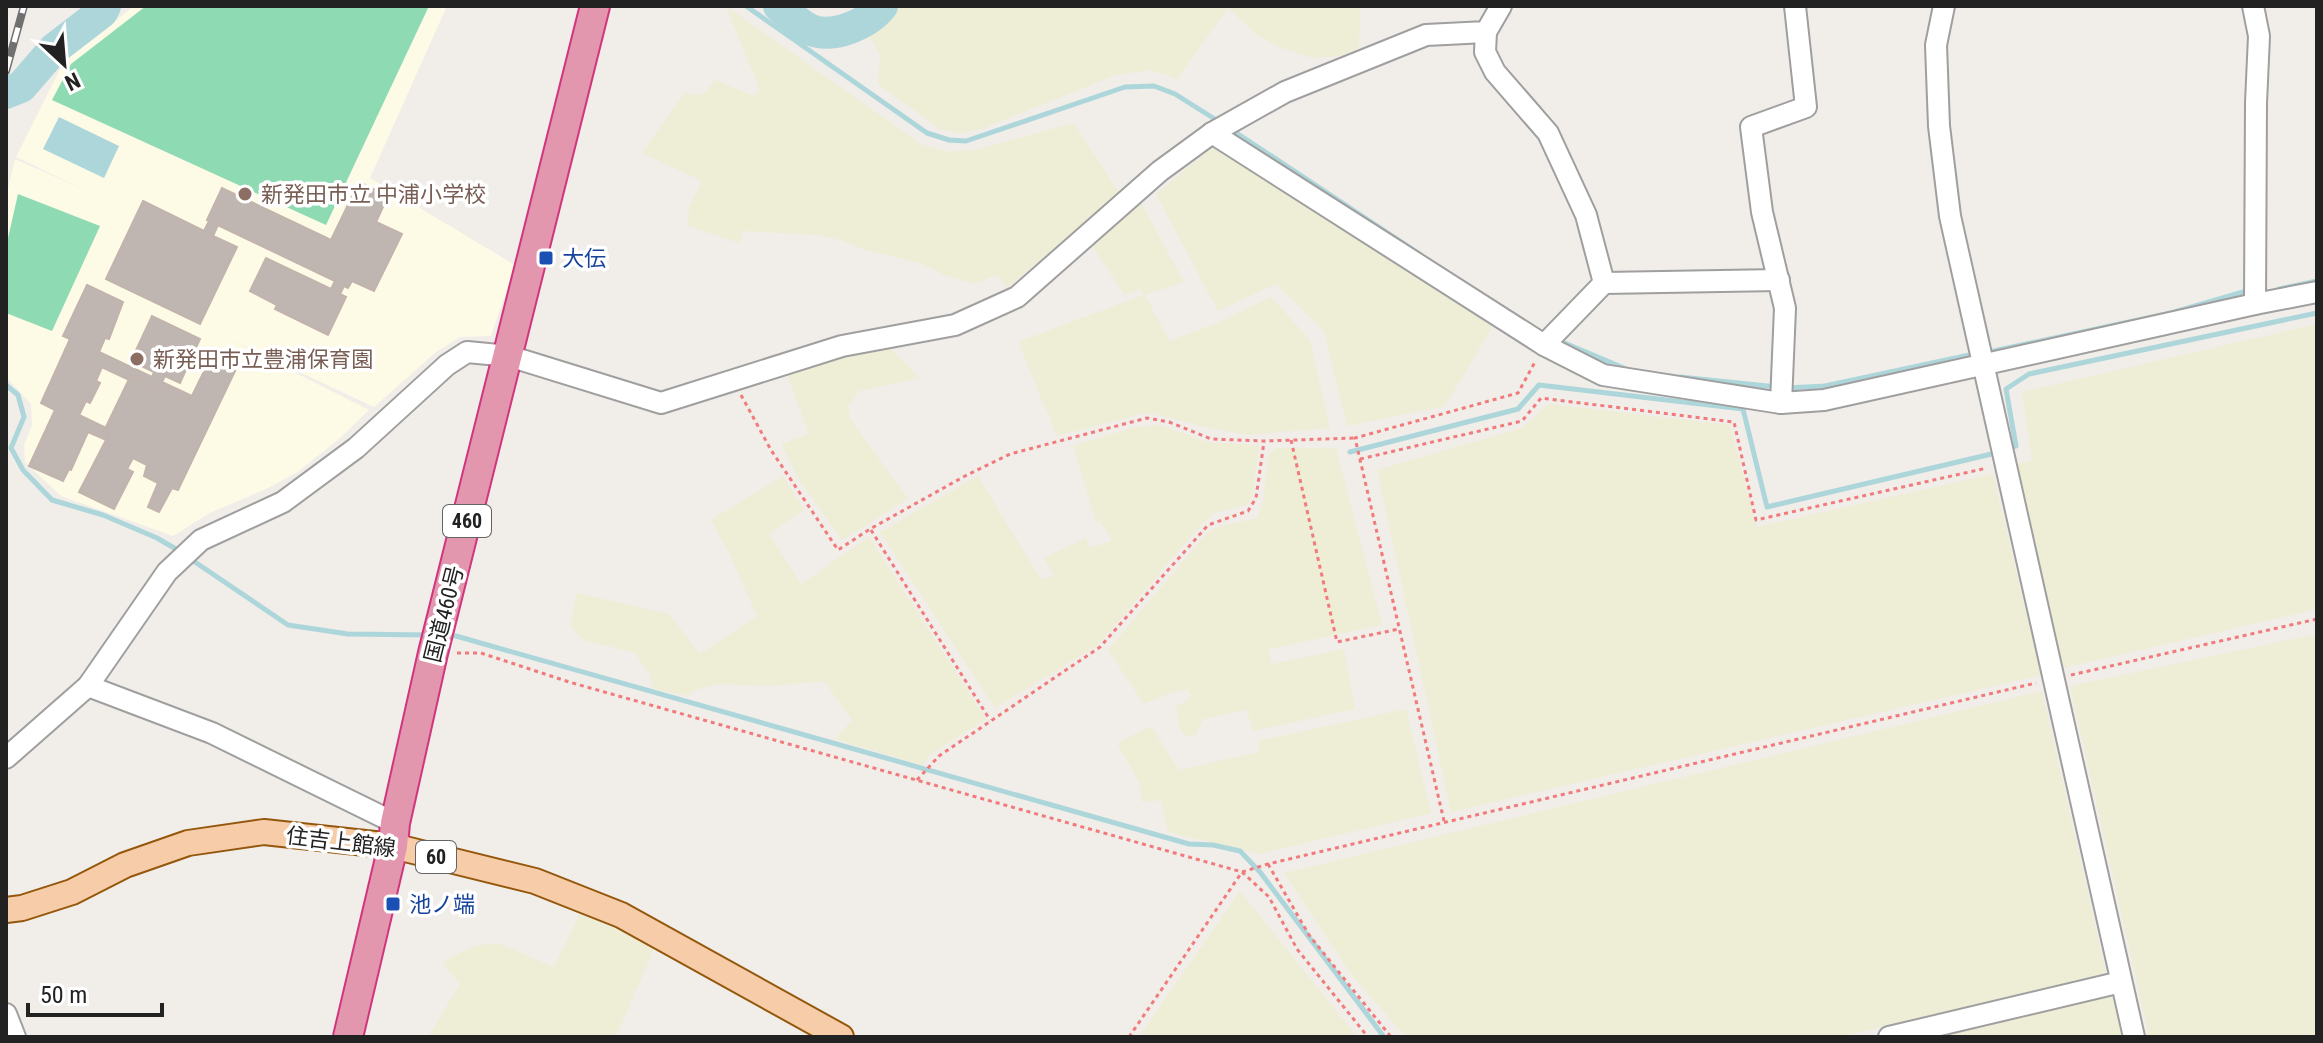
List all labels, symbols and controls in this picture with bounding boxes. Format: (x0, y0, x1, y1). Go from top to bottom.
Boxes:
north arrow (24, 24, 104, 104)
text: N (61, 67, 84, 96)
place label: 新発田市立 中浦小学校 (261, 182, 486, 207)
marker: 新発田市立 中浦小学校 (236, 185, 254, 203)
place label: 大伝 (562, 246, 606, 271)
marker: 大伝 (537, 249, 555, 267)
place label: 新発田市立豊浦保育園 (153, 347, 373, 372)
marker: 新発田市立豊浦保育園 (128, 350, 146, 368)
road number: 460 (443, 505, 491, 537)
street label: 国道460号 (420, 563, 468, 665)
street label: 住吉上館線 (285, 823, 397, 861)
road number: 60 (416, 841, 456, 873)
place label: 池ノ端 (409, 892, 475, 917)
marker: 池ノ端 (384, 895, 402, 913)
scale bar (28, 967, 162, 1017)
text: 50 m (40, 981, 87, 1009)

